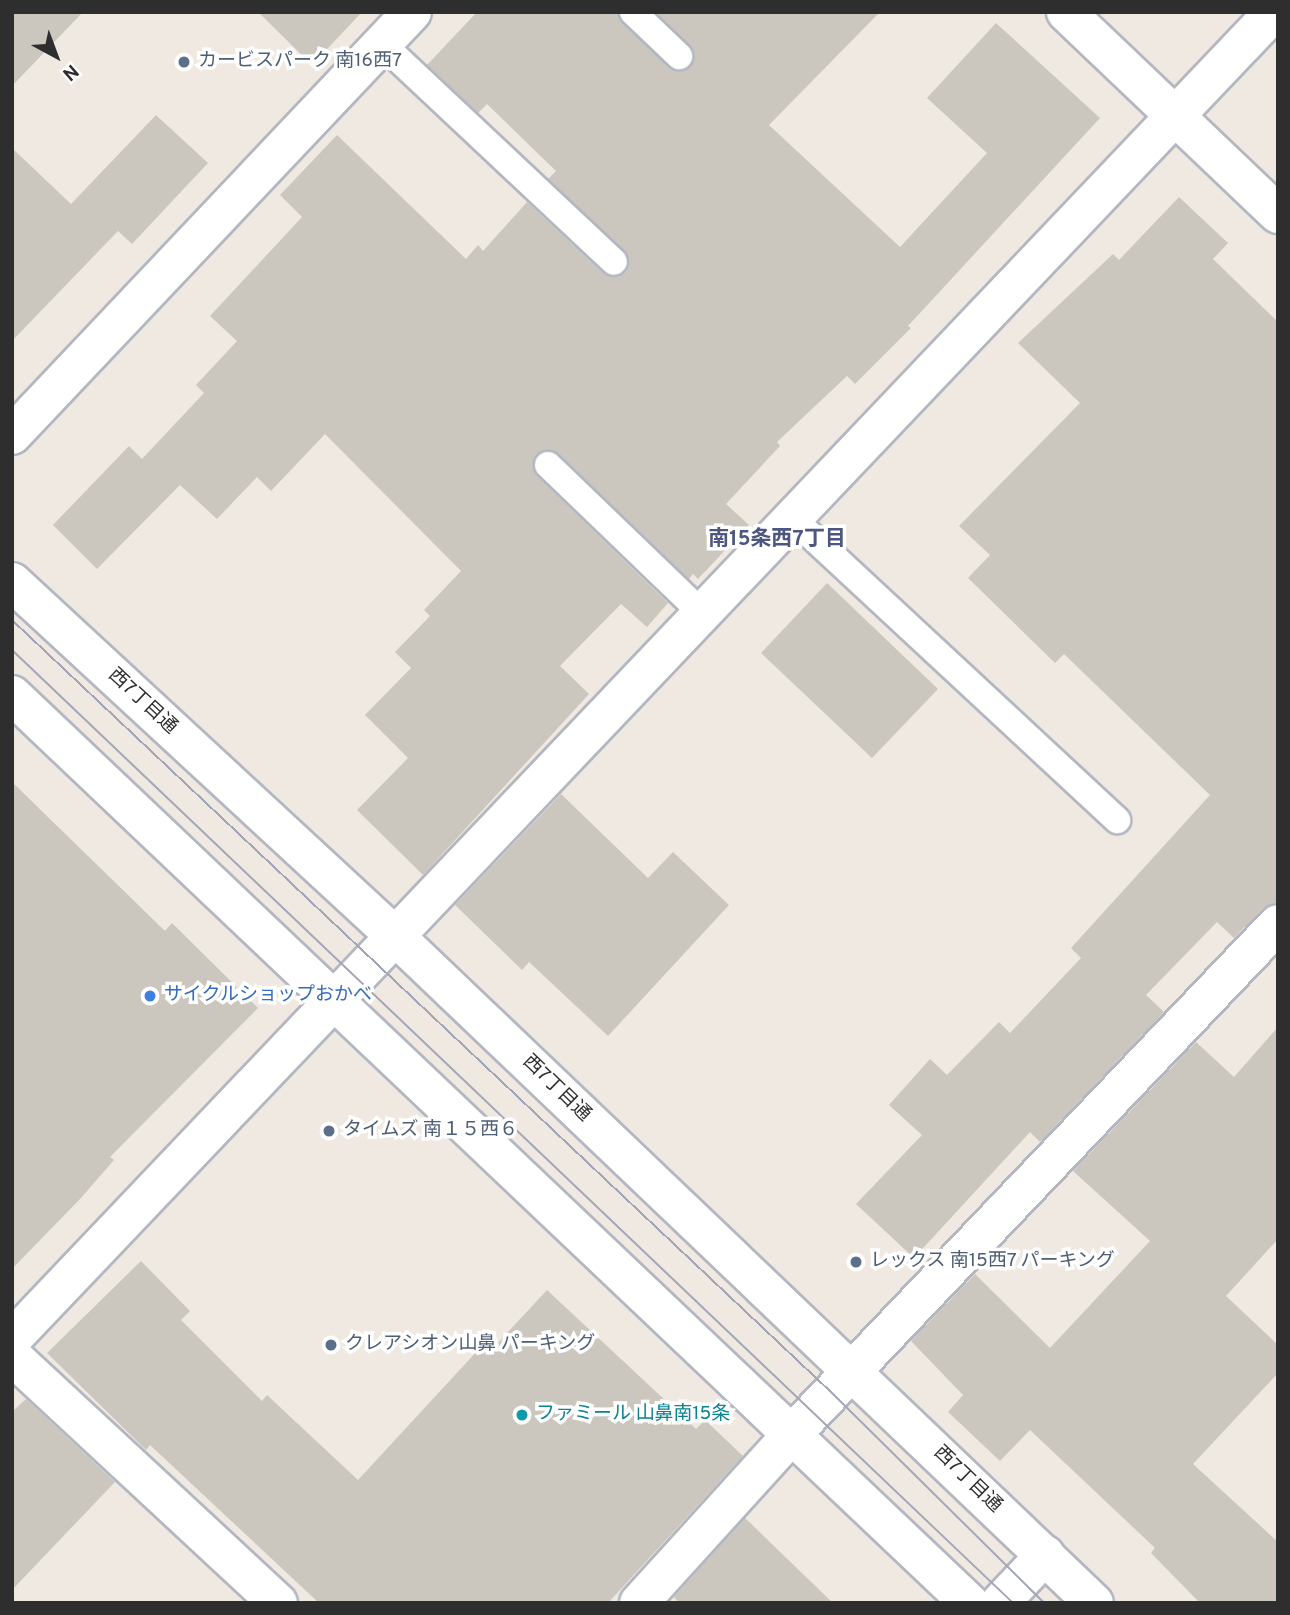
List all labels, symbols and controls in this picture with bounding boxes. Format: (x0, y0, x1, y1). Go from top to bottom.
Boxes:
north arrow (21, 21, 91, 91)
place label: カービスパーク 南16西7 (198, 51, 402, 73)
marker: カービスパーク 南16西7 (176, 54, 192, 70)
text: N (57, 58, 83, 85)
district label: 南15条西7丁目 (708, 527, 846, 553)
street label: 西7丁目通 (103, 664, 181, 740)
place label: サイクルショップおかべ (164, 985, 373, 1007)
marker: サイクルショップおかべ (142, 988, 158, 1004)
street label: 西7丁目通 (517, 1051, 595, 1127)
place label: タイムズ 南１５西６ (343, 1120, 518, 1142)
marker: タイムズ 南１５西６ (321, 1123, 337, 1139)
place label: レックス 南15西7 パーキング (870, 1251, 1117, 1273)
marker: レックス 南15西7 パーキング (848, 1254, 864, 1270)
place label: クレアシオン山鼻 パーキング (345, 1334, 596, 1356)
marker: クレアシオン山鼻 パーキング (323, 1337, 339, 1353)
place label: ファミール 山鼻南15条 (536, 1404, 730, 1426)
marker: ファミール 山鼻南15条 (514, 1407, 530, 1423)
street label: 西7丁目通 (928, 1442, 1006, 1518)

